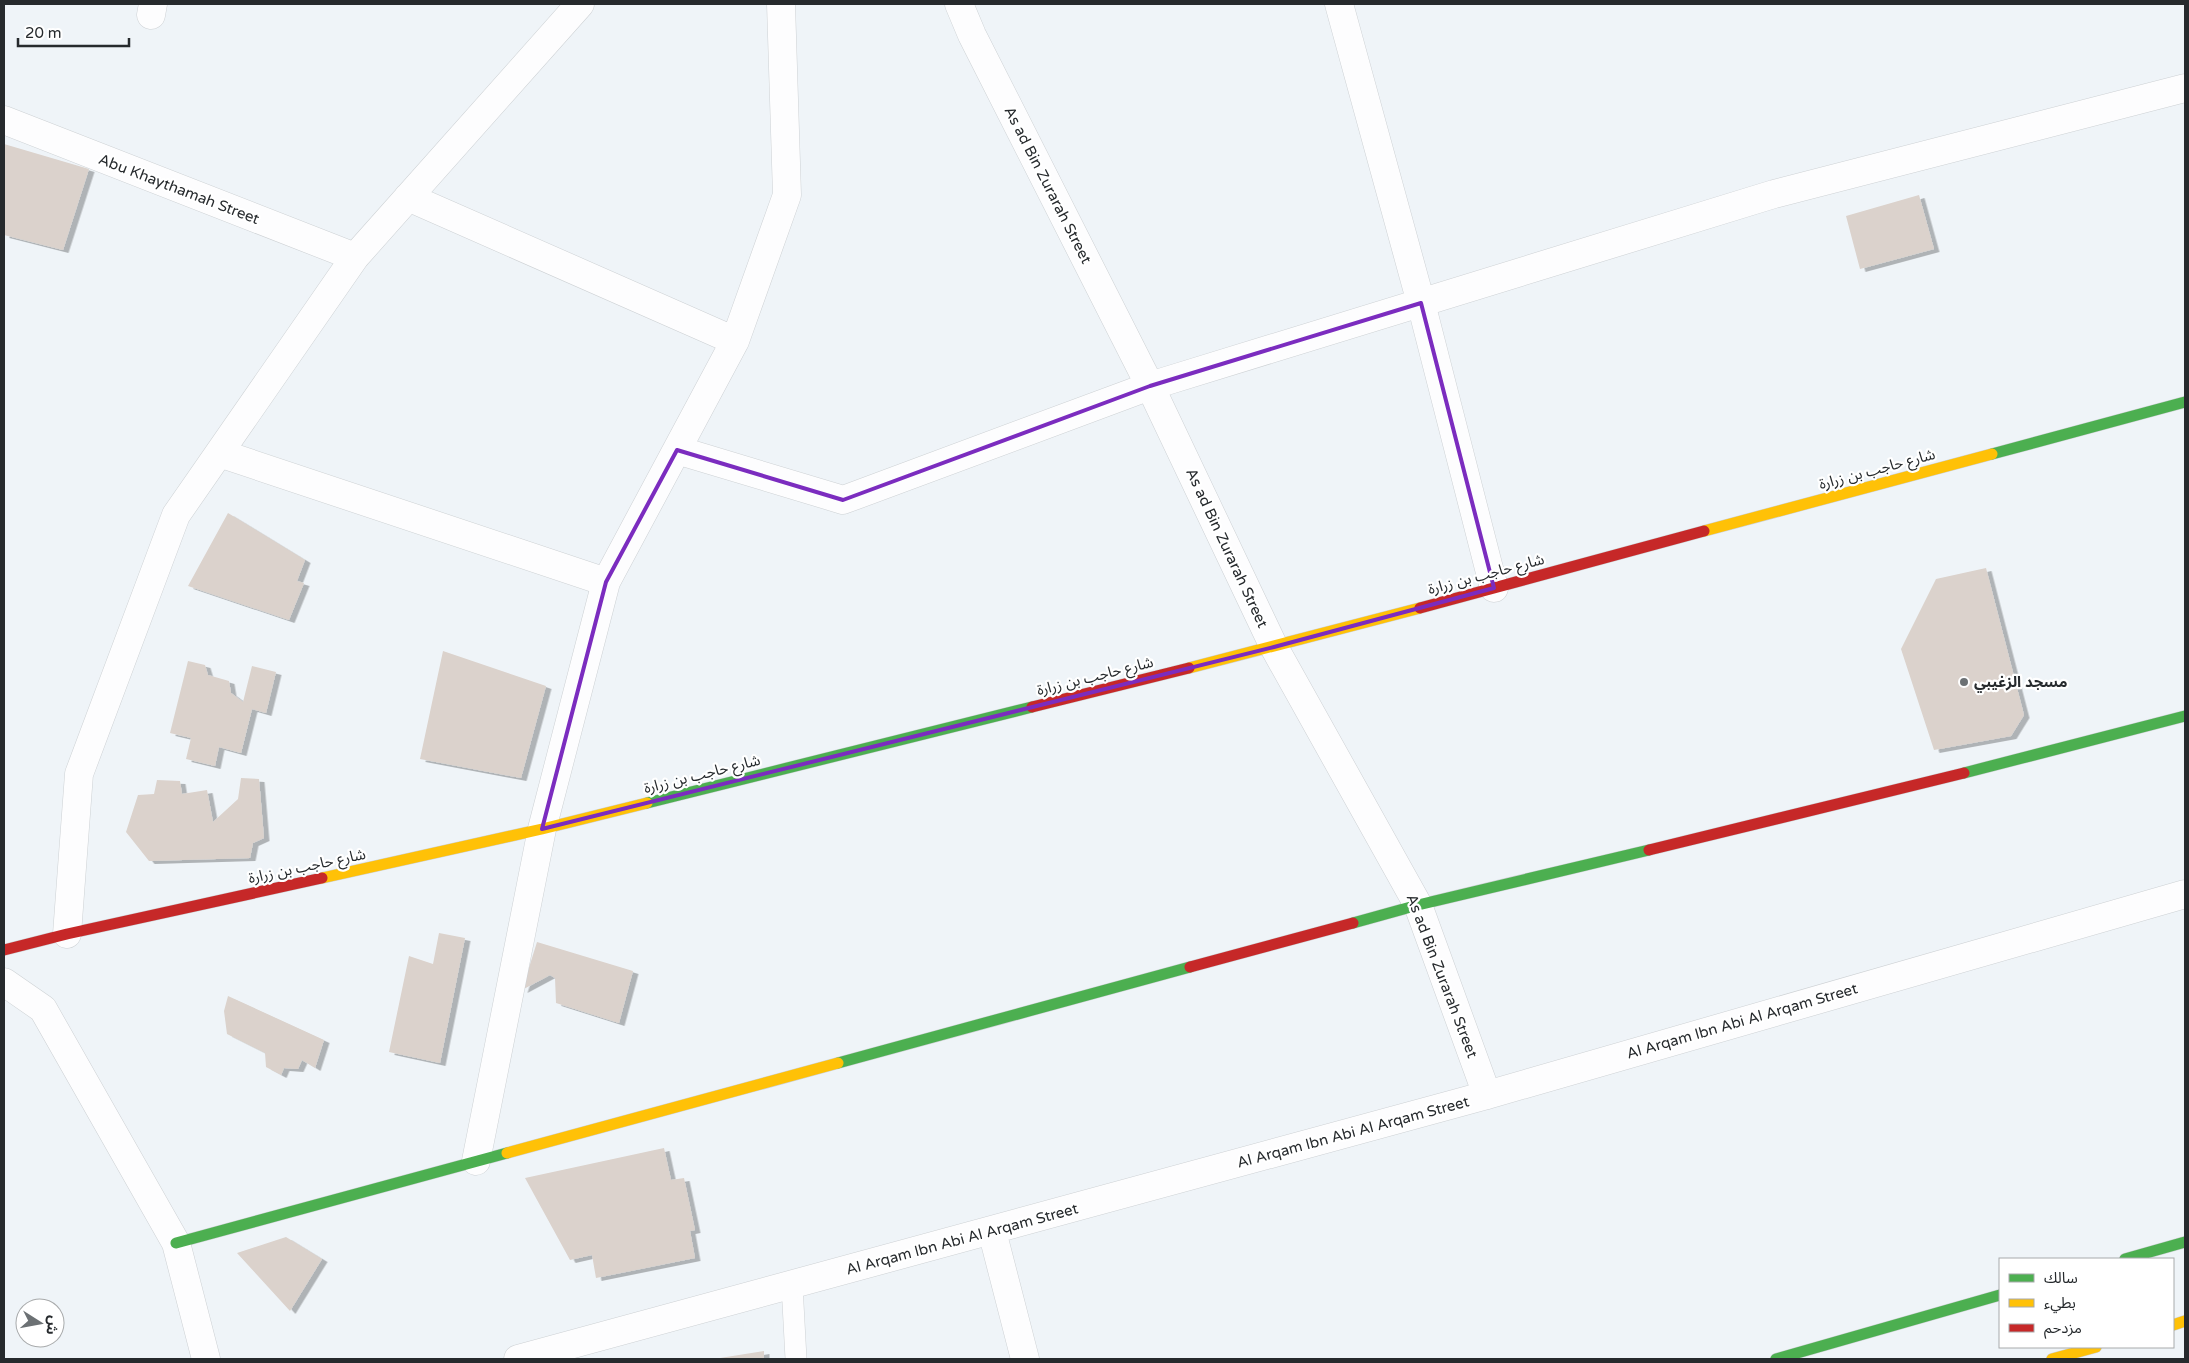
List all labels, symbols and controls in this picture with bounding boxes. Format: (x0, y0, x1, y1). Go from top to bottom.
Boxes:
scale bar (18, 15, 129, 47)
text: 20 m (25, 24, 62, 42)
street label: As ad Bin Zurarah Street (1000, 103, 1096, 267)
street label: Abu Khaythamah Street (96, 150, 262, 228)
street label: شارع حاجب بن زرارة (1817, 445, 1938, 496)
street label: As ad Bin Zurarah Street (1182, 465, 1272, 631)
street label: شارع حاجب بن زرارة (1426, 550, 1547, 601)
street label: شارع حاجب بن زرارة (1035, 653, 1156, 702)
place label: مسجد الزغيبي (1974, 673, 2067, 693)
marker: مسجد الزغيبي (1958, 676, 1970, 688)
street label: شارع حاجب بن زرارة (642, 751, 763, 800)
street label: شارع حاجب بن زرارة (247, 845, 368, 890)
street label: As ad Bin Zurarah Street (1402, 892, 1482, 1061)
street label: Al Arqam Ibn Abi Al Arqam Street (1624, 979, 1860, 1063)
street label: Al Arqam Ibn Abi Al Arqam Street (1235, 1092, 1471, 1172)
street label: Al Arqam Ibn Abi Al Arqam Street (844, 1199, 1080, 1279)
legend (1999, 1258, 2174, 1348)
text: سالك (2044, 1269, 2078, 1287)
text: بطيء (2044, 1294, 2076, 1314)
north arrow (15, 1298, 65, 1348)
text: ش (42, 1314, 62, 1336)
text: مزدحم (2044, 1319, 2082, 1339)

